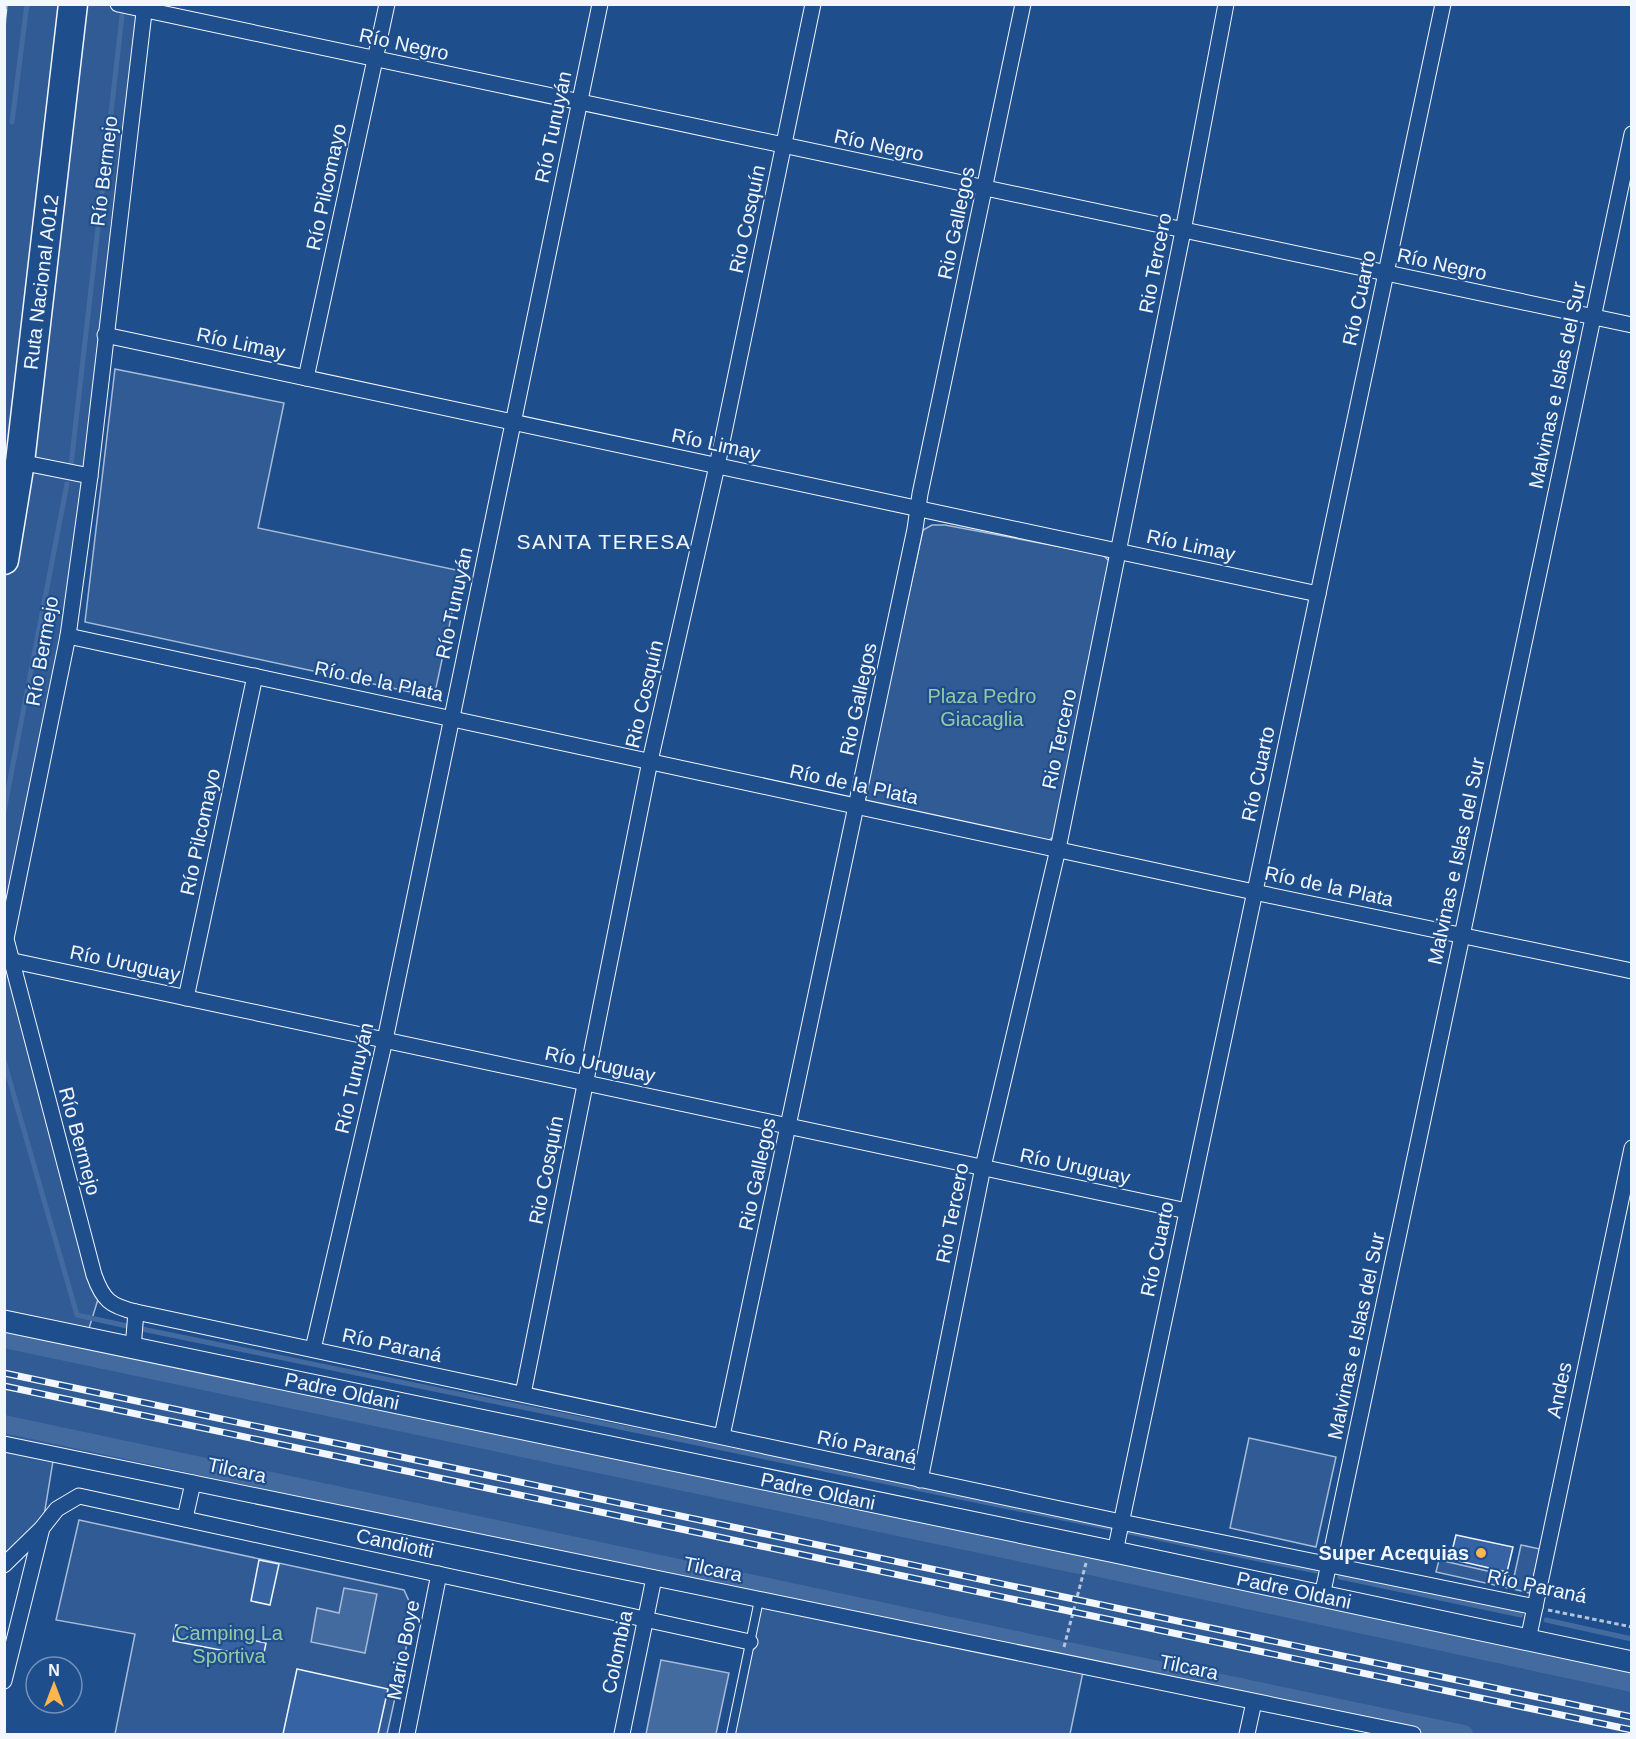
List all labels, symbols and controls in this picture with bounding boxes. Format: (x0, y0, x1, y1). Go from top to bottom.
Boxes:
street label: Río Negro (357, 24, 451, 64)
street label: Río Tunuyán (530, 69, 576, 185)
street label: Río Bermejo (86, 114, 122, 228)
street label: Río Pilcomayo (302, 122, 350, 252)
street label: Río Negro (832, 125, 926, 165)
street label: Rio Cosquín (725, 163, 769, 275)
street label: Rio Gallegos (933, 165, 979, 281)
street label: Ruta Nacional A012 (19, 193, 63, 371)
street label: Rio Tercero (1134, 211, 1176, 315)
street label: Río Negro (1395, 244, 1489, 284)
street label: Río Cuarto (1338, 248, 1380, 348)
street label: Malvinas e Islas del Sur (1524, 279, 1590, 491)
street label: Río Limay (195, 323, 287, 363)
street label: Río Limay (670, 424, 762, 464)
street label: Río Limay (1145, 525, 1237, 565)
district label: SANTA TERESA (517, 530, 691, 553)
street label: Río Tunuyán (431, 545, 477, 661)
street label: Río Bermejo (22, 594, 62, 708)
street label: Rio Cosquín (621, 638, 667, 750)
street label: Rio Gallegos (835, 641, 881, 757)
street label: Río de la Plata (313, 657, 446, 706)
park label: Plaza Pedro Giacaglia (928, 685, 1036, 730)
street label: Rio Tercero (1038, 687, 1080, 791)
street label: Río Cuarto (1237, 724, 1279, 824)
street label: Malvinas e Islas del Sur (1423, 755, 1489, 967)
street label: Río de la Plata (788, 760, 921, 809)
street label: Río Pilcomayo (176, 767, 224, 897)
street label: Río de la Plata (1263, 862, 1396, 911)
street label: Río Uruguay (68, 941, 182, 985)
street label: Río Tunuyán (331, 1020, 377, 1136)
street label: Río Uruguay (543, 1042, 657, 1086)
street label: Río Bermejo (55, 1084, 105, 1198)
street label: Rio Cosquín (525, 1114, 567, 1226)
street label: Rio Gallegos (734, 1116, 780, 1232)
street label: Río Uruguay (1018, 1144, 1132, 1188)
street label: Rio Tercero (931, 1161, 973, 1265)
street label: Río Cuarto (1136, 1199, 1178, 1299)
street label: Malvinas e Islas del Sur (1323, 1230, 1389, 1442)
street label: Río Paraná (340, 1324, 445, 1366)
street label: Andes (1542, 1360, 1576, 1420)
street label: Padre Oldani (283, 1368, 401, 1414)
street label: Río Paraná (815, 1426, 920, 1468)
street label: Tilcara (206, 1453, 269, 1487)
street label: Padre Oldani (759, 1468, 877, 1514)
street label: Candiotti (354, 1524, 436, 1562)
place label: Super Acequias (1319, 1542, 1469, 1564)
marker: Super Acequias (1474, 1546, 1488, 1560)
street label: Tilcara (682, 1552, 745, 1586)
street label: Río Paraná (1485, 1565, 1590, 1607)
street label: Padre Oldani (1235, 1567, 1353, 1613)
street label: Mario Boye (383, 1598, 423, 1702)
street label: Colombia (597, 1608, 637, 1696)
park label: Camping La Sportiva (175, 1622, 284, 1667)
street label: Tilcara (1158, 1650, 1221, 1684)
north arrow (24, 1655, 84, 1715)
text: N (48, 1662, 60, 1679)

